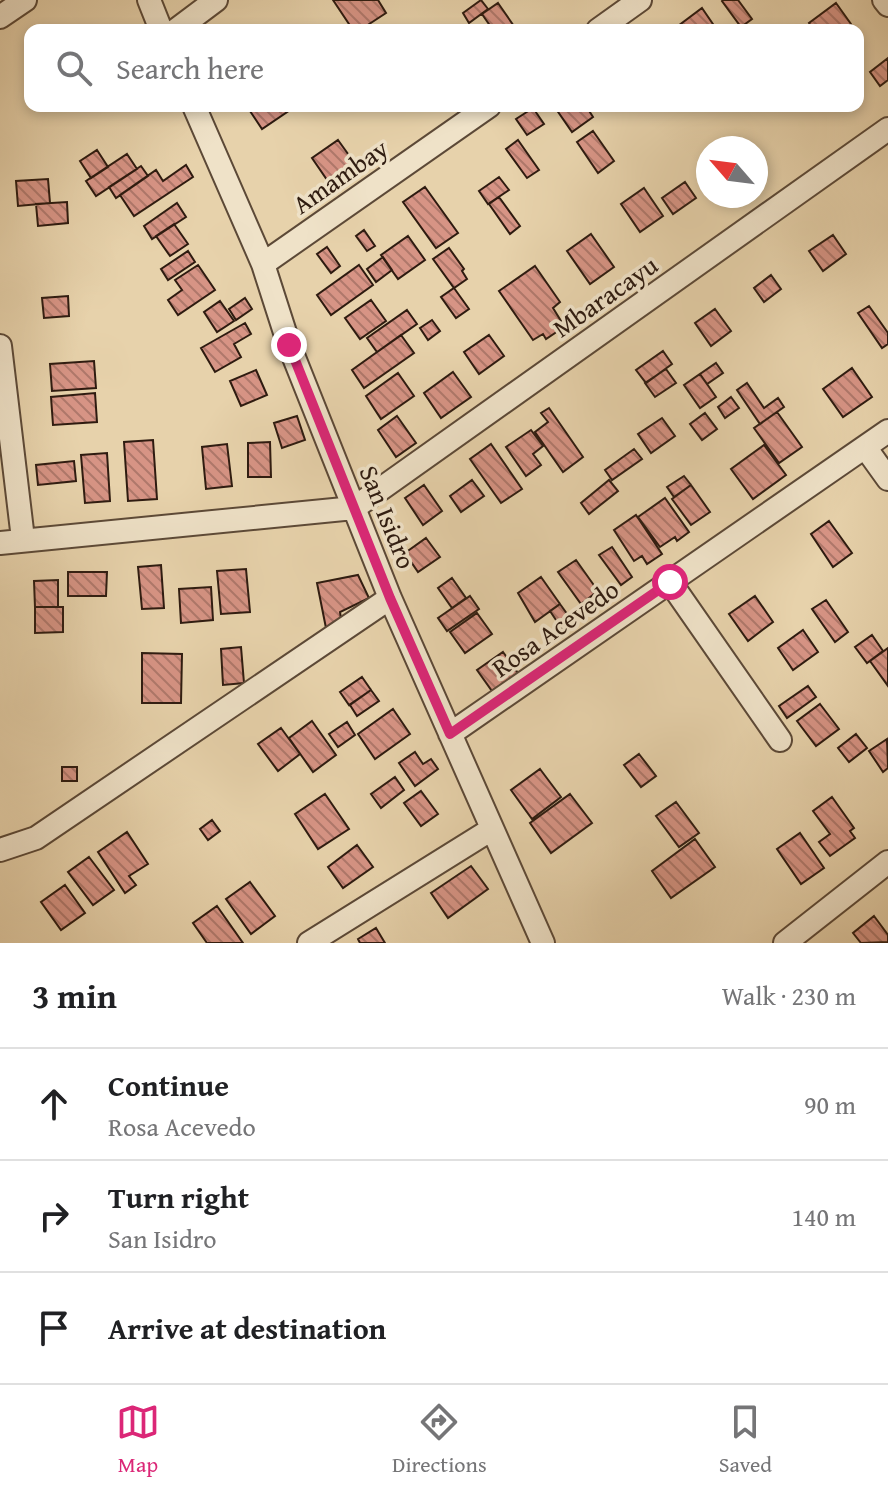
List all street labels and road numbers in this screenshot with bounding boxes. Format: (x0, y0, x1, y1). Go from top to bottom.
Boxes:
street label: Amambay (284, 129, 396, 223)
street label: Mbaracayu (544, 245, 666, 347)
street label: San Isidro (350, 459, 426, 575)
street label: Rosa Acevedo (483, 570, 627, 686)

